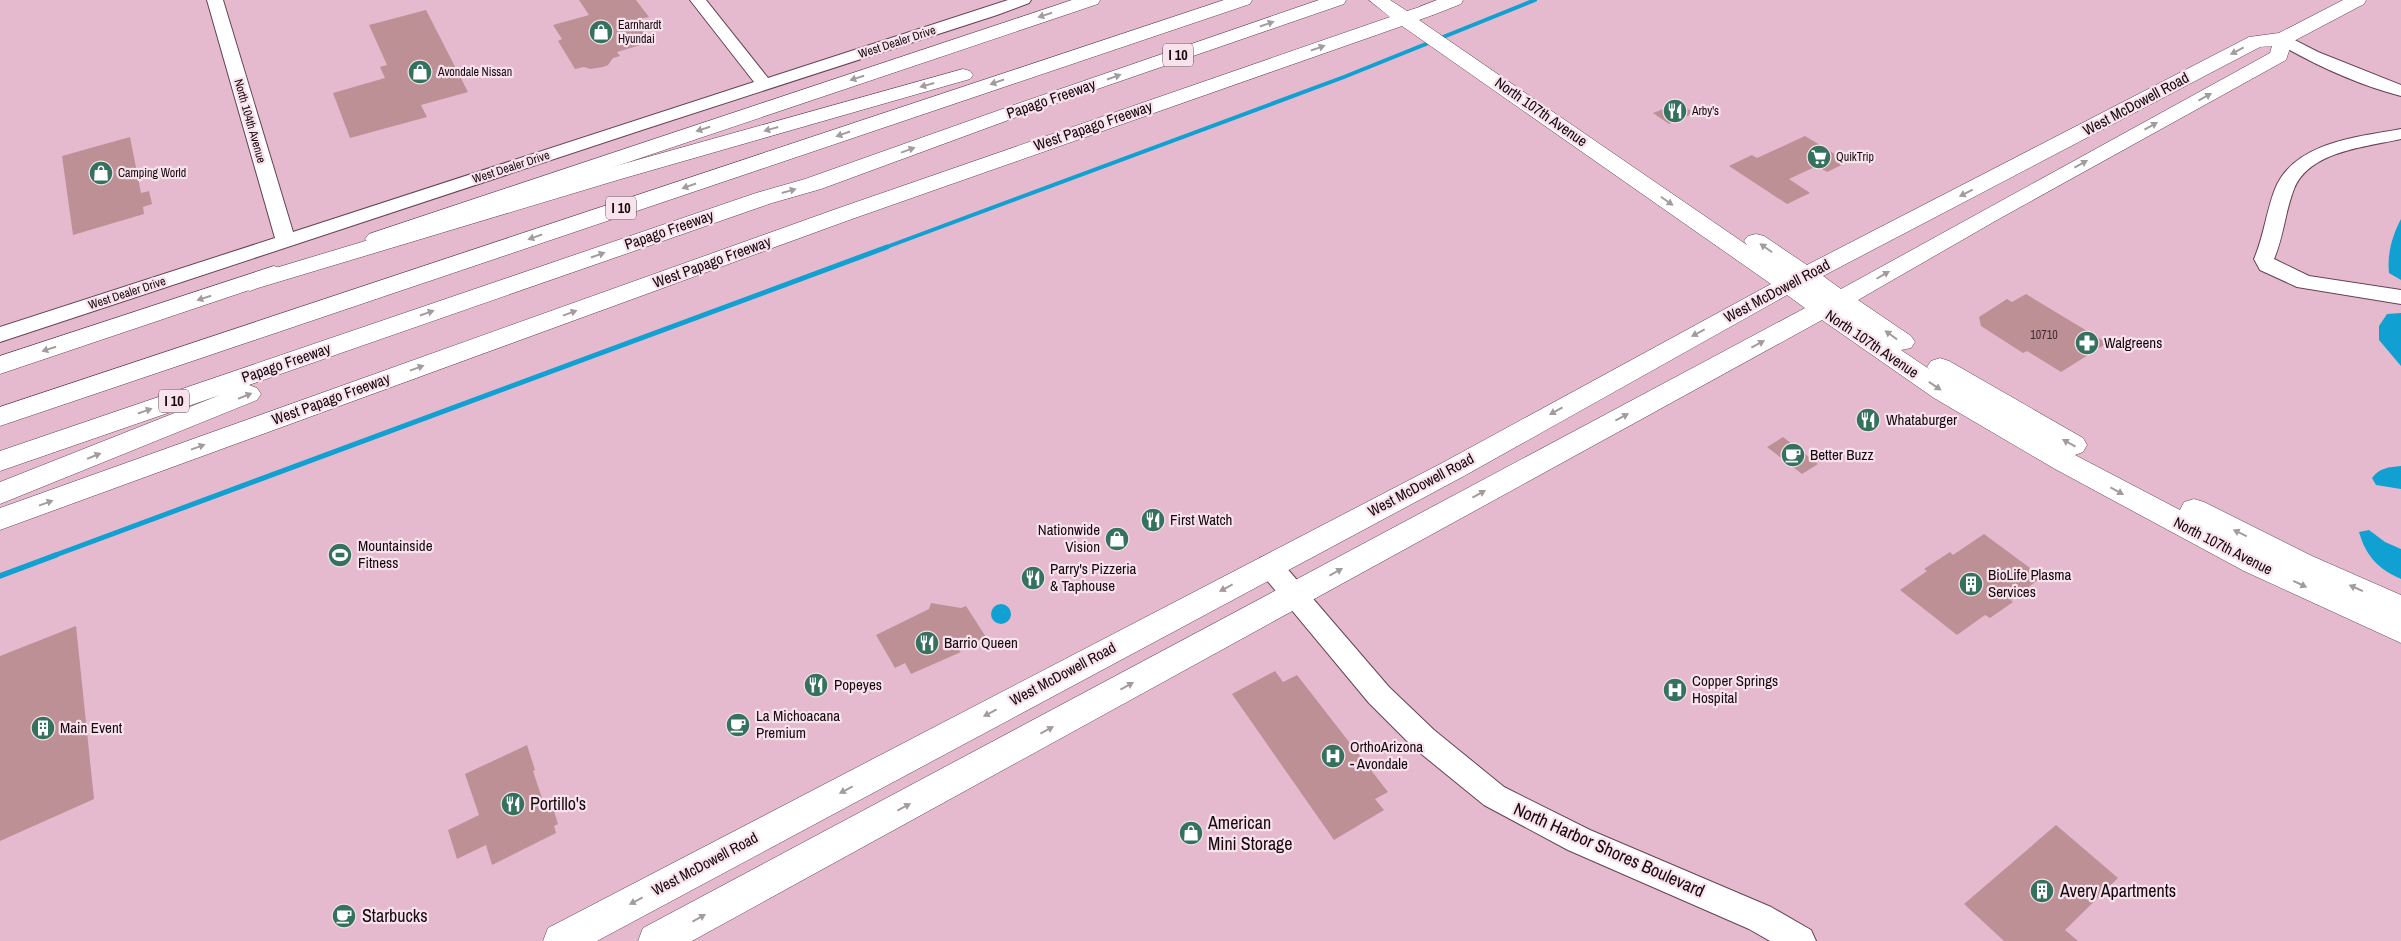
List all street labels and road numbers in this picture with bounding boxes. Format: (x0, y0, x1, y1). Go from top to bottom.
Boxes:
street label: West Dealer Drive (856, 22, 938, 62)
road number: I 10 (1163, 44, 1193, 66)
street label: West McDowell Road (2079, 67, 2193, 140)
street label: North 107th Avenue (1491, 72, 1592, 151)
street label: Papago Freeway (1003, 73, 1099, 124)
street label: North 104th Avenue (230, 77, 270, 165)
street label: West Papago Freeway (1031, 95, 1156, 156)
street label: West Dealer Drive (470, 147, 552, 187)
road number: I 10 (606, 197, 636, 220)
street label: Papago Freeway (621, 204, 717, 255)
street label: West Papago Freeway (650, 230, 775, 293)
street label: West McDowell Road (1720, 254, 1834, 327)
street label: West Dealer Drive (86, 273, 168, 313)
street label: North 107th Avenue (1821, 305, 1923, 383)
street label: Papago Freeway (238, 337, 334, 388)
street label: West Papago Freeway (269, 367, 394, 430)
road number: I 10 (159, 390, 189, 412)
street label: West McDowell Road (1364, 448, 1478, 521)
street label: North 107th Avenue (2170, 512, 2276, 580)
street label: West McDowell Road (1006, 637, 1120, 710)
street label: North Harbor Shores Boulevard (1510, 796, 1709, 903)
street label: West McDowell Road (648, 827, 762, 900)

